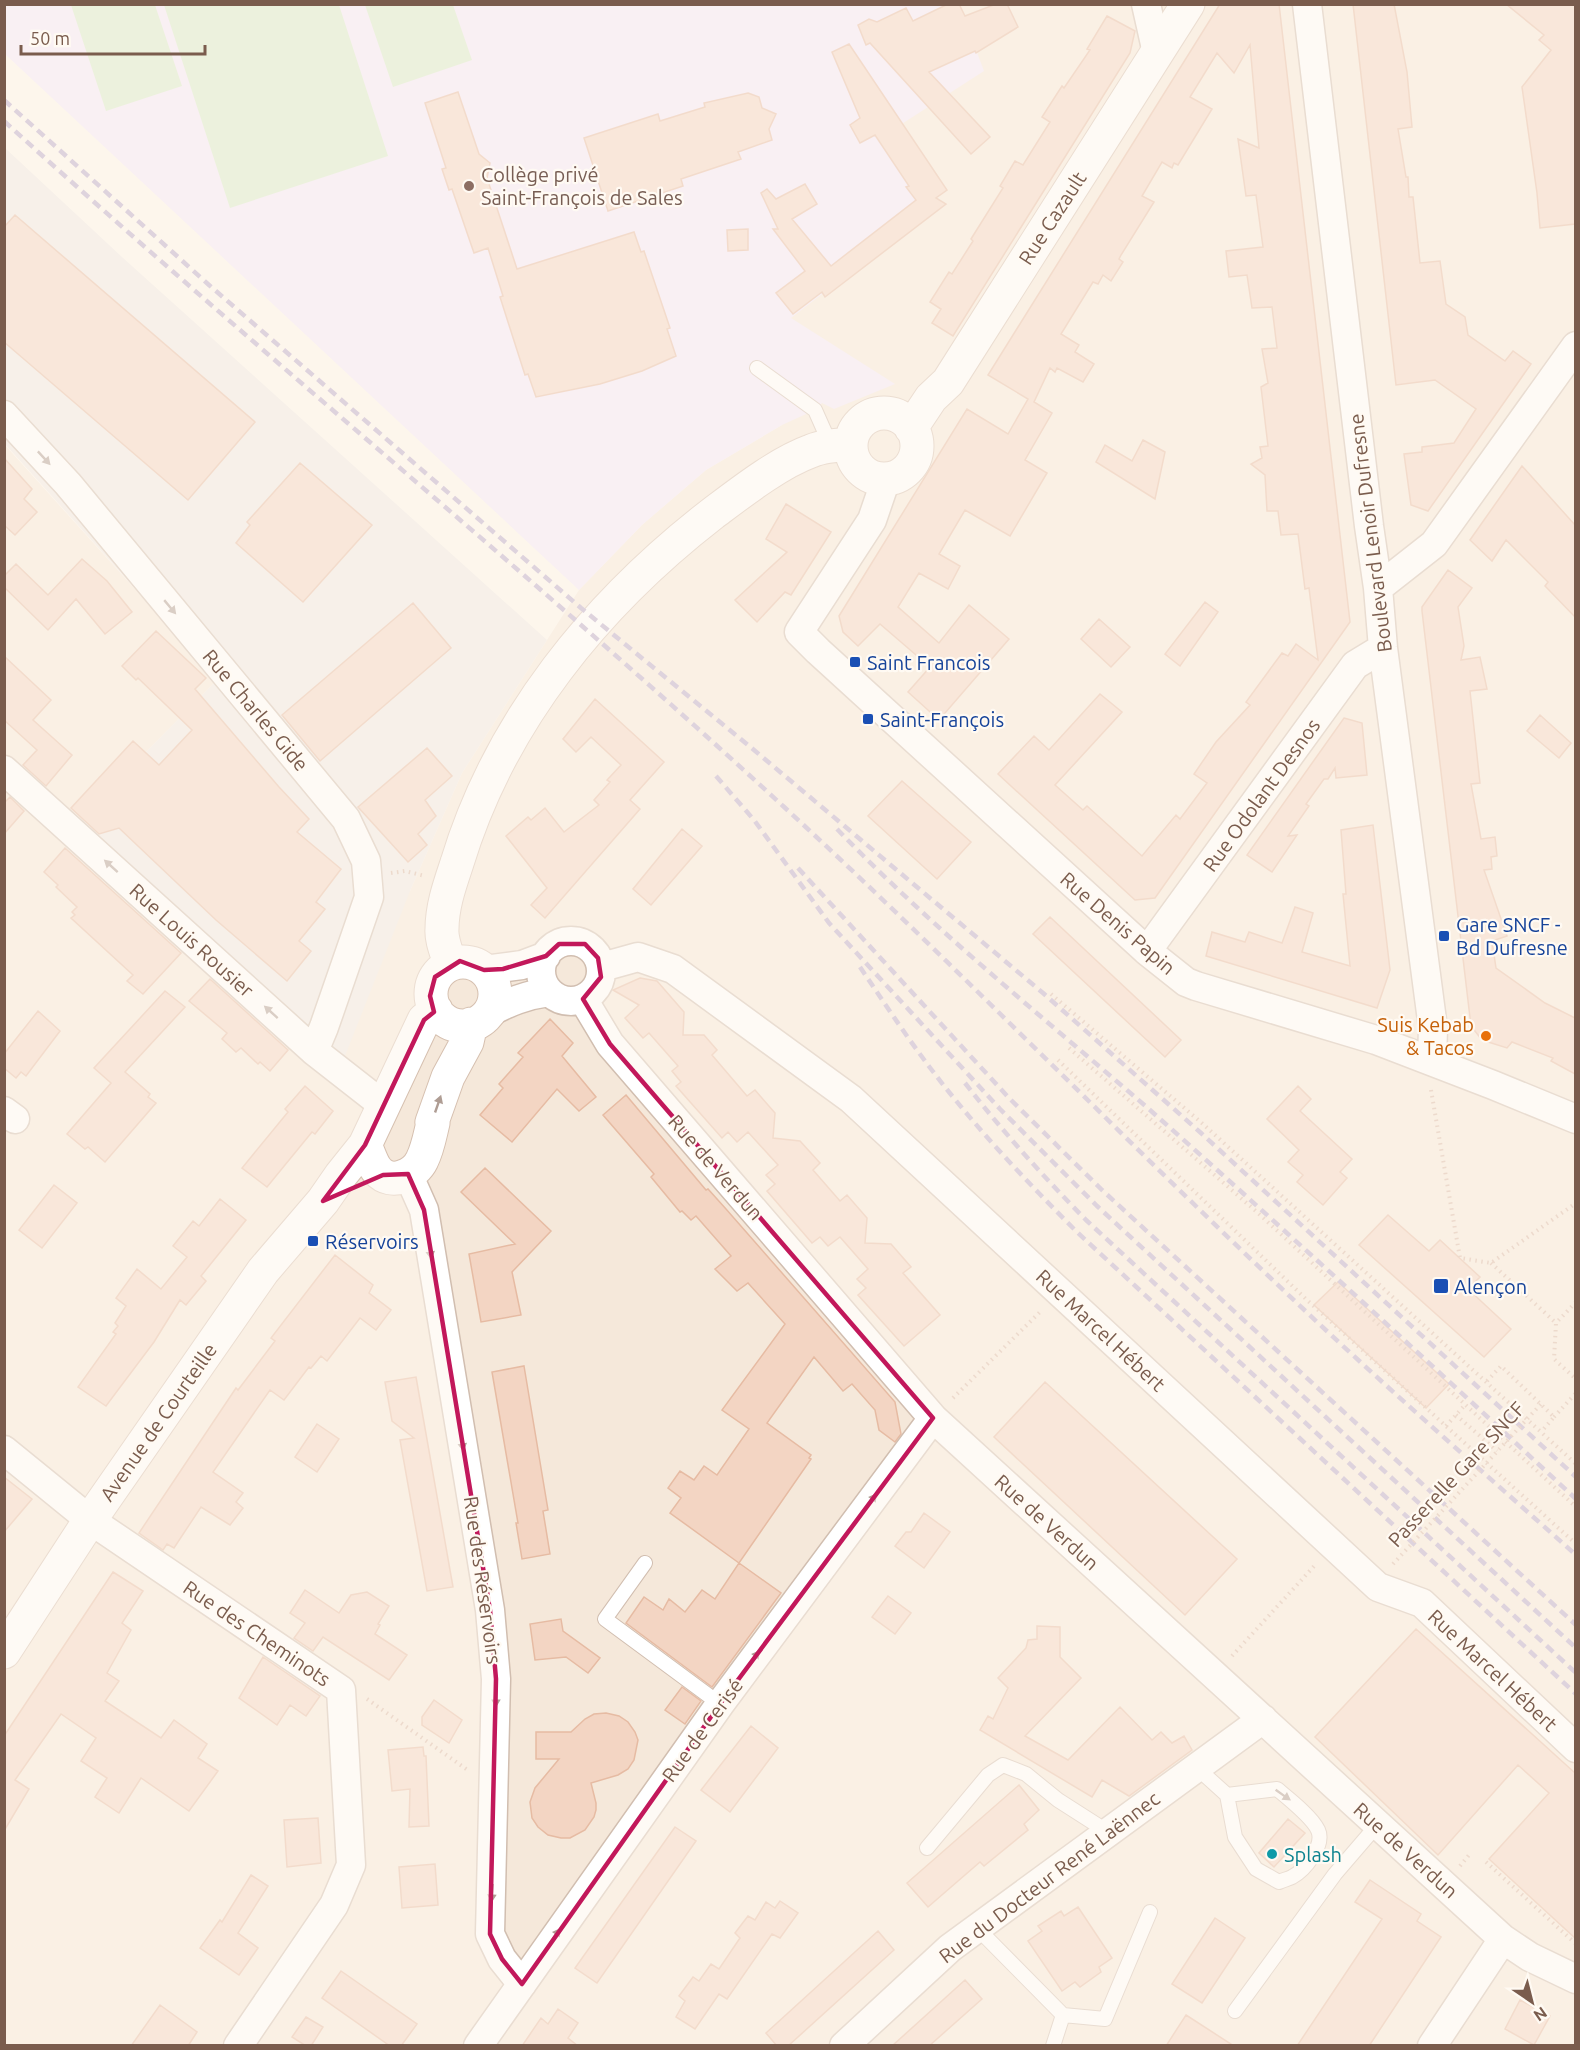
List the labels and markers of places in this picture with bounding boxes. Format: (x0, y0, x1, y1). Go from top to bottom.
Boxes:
place label: Collège privé Saint-François de Sales (481, 163, 683, 209)
marker: Collège privé Saint-François de Sales (462, 179, 476, 193)
place label: Saint Francois (867, 651, 990, 674)
marker: Saint Francois (848, 655, 862, 669)
place label: Saint-François (880, 708, 1004, 731)
marker: Saint-François (861, 712, 875, 726)
place label: Gare SNCF - Bd Dufresne (1456, 913, 1568, 959)
marker: Gare SNCF - Bd Dufresne (1437, 929, 1451, 943)
place label: Suis Kebab & Tacos (1377, 1013, 1474, 1059)
marker: Suis Kebab & Tacos (1479, 1029, 1493, 1043)
place label: Réservoirs (325, 1230, 419, 1253)
marker: Réservoirs (306, 1234, 320, 1248)
place label: Alençon (1454, 1275, 1527, 1298)
marker: Alençon (1432, 1277, 1450, 1295)
place label: Splash (1284, 1843, 1342, 1866)
marker: Splash (1265, 1847, 1279, 1861)

